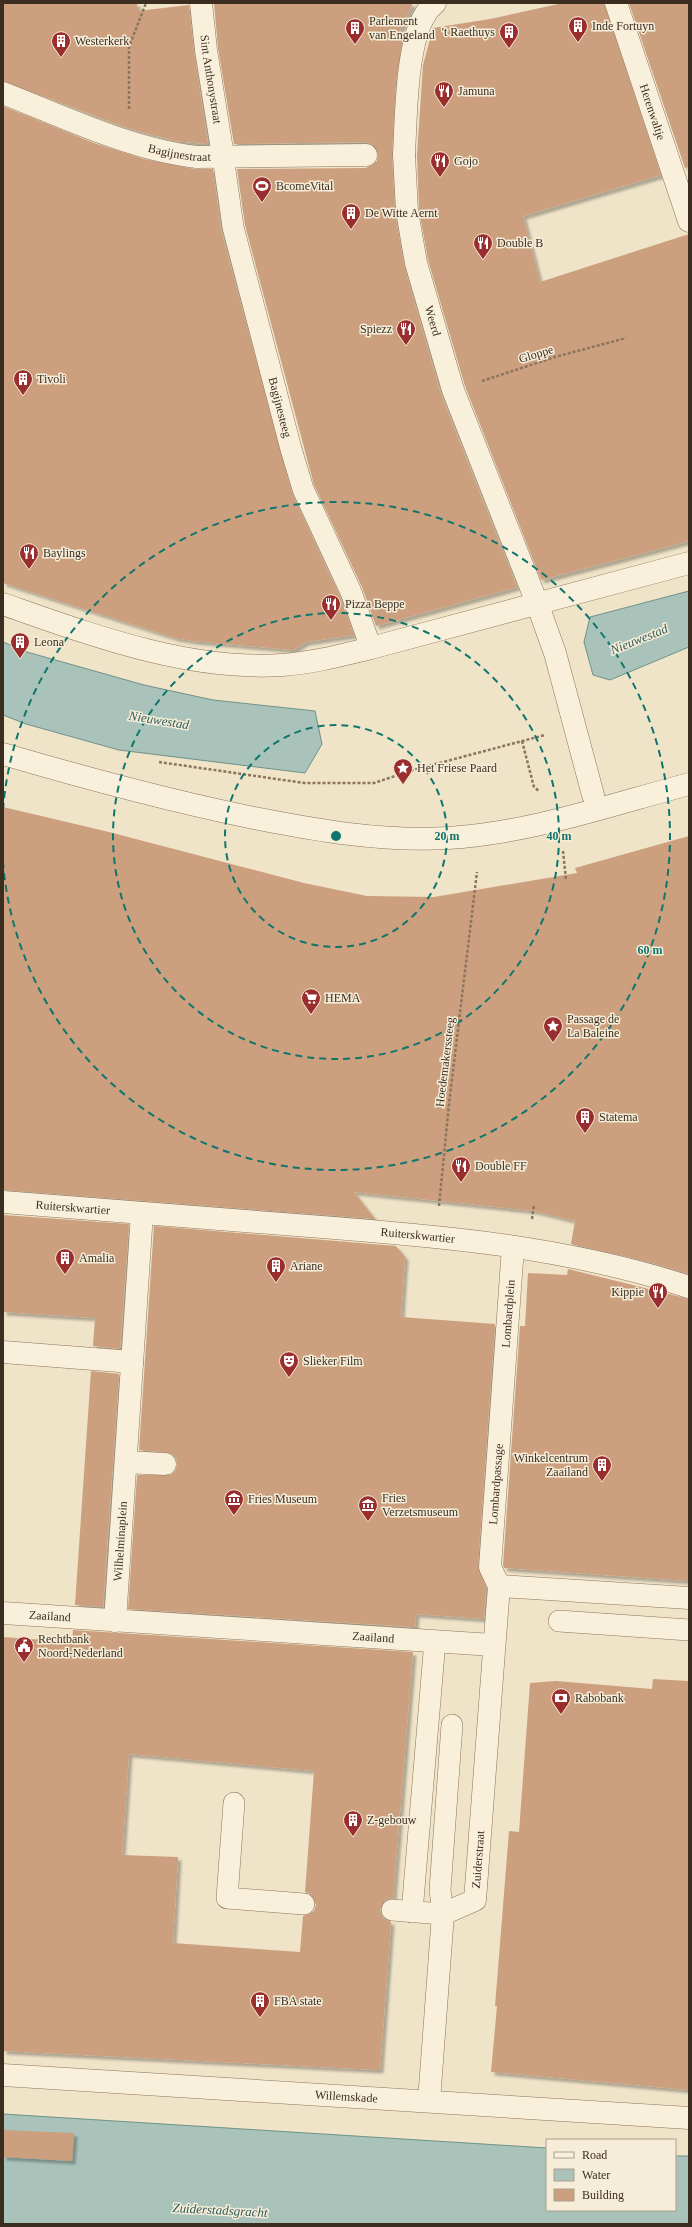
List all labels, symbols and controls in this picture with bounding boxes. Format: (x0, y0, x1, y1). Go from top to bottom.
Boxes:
place label: Parlement van Engeland (369, 14, 435, 42)
building icon: Inde Fortuyn (567, 15, 589, 43)
building icon: Parlement van Engeland (344, 17, 366, 45)
place label: Inde Fortuyn (592, 19, 654, 33)
building icon: 't Raethuys (498, 21, 520, 49)
place label: 't Raethuys (442, 25, 495, 39)
building icon: Westerkerk (50, 30, 72, 58)
place label: Westerkerk (75, 34, 129, 48)
street label: Sint Anthonystraat (197, 34, 225, 125)
restaurant icon: Jamuna (433, 80, 455, 108)
street label: Herenwaltje (637, 82, 668, 142)
place label: Jamuna (458, 84, 495, 98)
street label: Bagijnestraat (147, 141, 211, 164)
restaurant icon: Gojo (429, 150, 451, 178)
place label: Gojo (454, 154, 478, 168)
sports icon: BcomeVital (251, 175, 273, 203)
place label: BcomeVital (276, 179, 334, 193)
building icon: De Witte Aernt (340, 202, 362, 230)
place label: De Witte Aernt (365, 206, 438, 220)
restaurant icon: Double B (472, 232, 494, 260)
place label: Double B (497, 236, 543, 250)
street label: Weerd (422, 304, 444, 338)
restaurant icon: Spiezz (395, 318, 417, 346)
place label: Spiezz (360, 322, 392, 336)
street label: Gloppe (517, 342, 555, 366)
building icon: Tivoli (12, 368, 34, 396)
place label: Tivoli (37, 372, 67, 386)
street label: Bagijnesteeg (265, 375, 295, 439)
restaurant icon: Baylings (18, 542, 40, 570)
place label: Baylings (43, 546, 86, 560)
restaurant icon: Pizza Beppe (320, 593, 342, 621)
place label: Pizza Beppe (345, 597, 405, 611)
water label: Nieuwestad (607, 620, 670, 658)
building icon: Leona (9, 631, 31, 659)
place label: Leona (34, 635, 65, 649)
water label: Nieuwestad (127, 708, 191, 732)
place icon: Het Friese Paard (392, 757, 414, 785)
place label: Het Friese Paard (417, 761, 497, 775)
centre of rings (329, 829, 343, 843)
text: 20 m (435, 829, 460, 843)
text: 40 m (547, 829, 572, 843)
text: 60 m (638, 943, 663, 957)
supermarket icon: HEMA (300, 987, 322, 1015)
place label: HEMA (325, 991, 361, 1005)
place label: Passage de La Baleine (567, 1012, 619, 1040)
place icon: Passage de La Baleine (542, 1015, 564, 1043)
street label: Hoedemakerssteeg (433, 1016, 457, 1108)
building icon: Statema (574, 1106, 596, 1134)
place label: Statema (599, 1110, 638, 1124)
restaurant icon: Double FF (450, 1155, 472, 1183)
place label: Double FF (475, 1159, 527, 1173)
street label: Ruiterskwartier (35, 1198, 111, 1217)
street label: Ruiterskwartier (380, 1225, 456, 1246)
building icon: Amalia (54, 1247, 76, 1275)
place label: Amalia (79, 1251, 115, 1265)
building icon: Ariane (265, 1255, 287, 1283)
place label: Ariane (290, 1259, 323, 1273)
street label: Lombardplein (499, 1279, 518, 1348)
restaurant icon: Kippie (647, 1281, 669, 1309)
place label: Kippie (611, 1285, 644, 1299)
theatre icon: Slieker Film (278, 1350, 300, 1378)
place label: Slieker Film (303, 1354, 363, 1368)
street label: Lombardpassage (486, 1443, 506, 1525)
place label: Winkelcentrum Zaailand (514, 1451, 589, 1479)
building icon: Winkelcentrum Zaailand (591, 1454, 613, 1482)
museum icon: Fries Museum (223, 1488, 245, 1516)
place label: Fries Verzetsmuseum (382, 1491, 459, 1519)
place label: Fries Museum (248, 1492, 318, 1506)
museum icon: Fries Verzetsmuseum (357, 1494, 379, 1522)
street label: Wilhelminaplein (111, 1501, 130, 1582)
street label: Zaailand (28, 1608, 71, 1624)
street label: Zaailand (352, 1629, 395, 1646)
place label: Rechtbank Noord-Nederland (38, 1632, 123, 1660)
public building icon: Rechtbank Noord-Nederland (13, 1635, 35, 1663)
bank icon: Rabobank (550, 1687, 572, 1715)
place label: Rabobank (575, 1691, 624, 1705)
building icon: Z-gebouw (342, 1809, 364, 1837)
place label: Z-gebouw (367, 1813, 417, 1827)
street label: Zuiderstraat (469, 1829, 487, 1889)
building icon: FBA state (249, 1990, 271, 2018)
place label: FBA state (274, 1994, 322, 2008)
street label: Willemskade (315, 2088, 378, 2105)
legend (546, 2139, 676, 2211)
text: Road (582, 2148, 607, 2162)
text: Water (582, 2168, 610, 2182)
text: Building (582, 2188, 624, 2202)
water label: Zuiderstadsgracht (172, 2200, 268, 2220)

